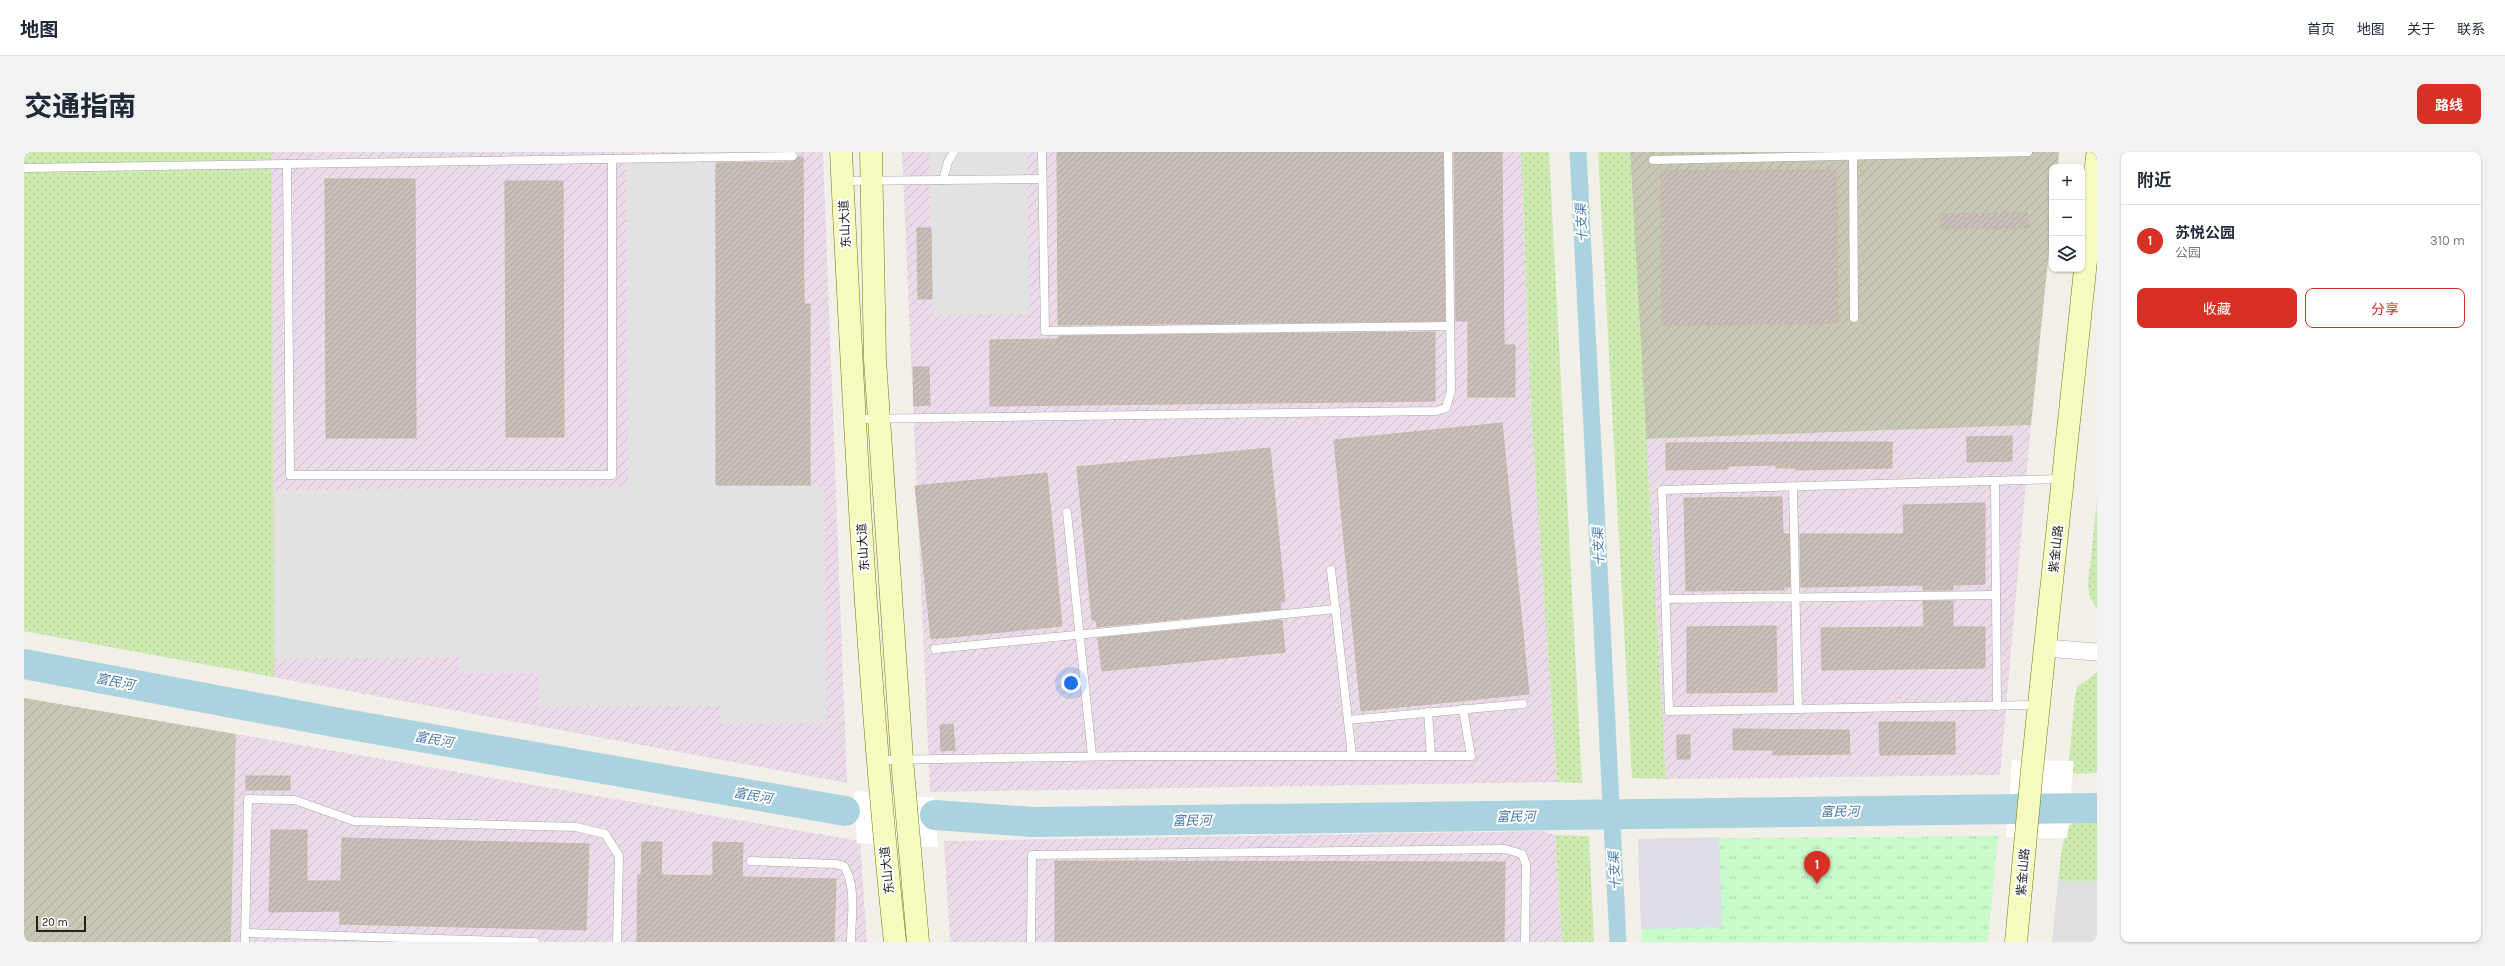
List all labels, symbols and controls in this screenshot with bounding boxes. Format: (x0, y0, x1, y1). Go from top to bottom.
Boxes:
text: 地图 (20, 19, 58, 41)
text: 首页 (2307, 21, 2335, 38)
text: 地图 (2357, 21, 2385, 38)
text: 关于 (2407, 21, 2435, 38)
text: 联系 (2457, 21, 2485, 38)
button: 路线 (2417, 84, 2481, 124)
text: 交通指南 (24, 90, 136, 123)
map controls (2049, 164, 2085, 272)
button: + (2049, 164, 2085, 200)
text: 附近 (2137, 170, 2171, 190)
street label: 东山大道 (837, 200, 853, 248)
button: − (2049, 200, 2085, 236)
water label: 十支渠 (1573, 201, 1590, 243)
text: 苏悦公园 (2175, 224, 2235, 242)
text: 1 (2148, 233, 2152, 248)
text: 310 m (2430, 233, 2465, 248)
button: layers (2049, 236, 2085, 272)
text: 公园 (2175, 245, 2201, 260)
button: 收藏 (2137, 288, 2297, 328)
button: 分享 (2305, 288, 2465, 328)
street label: 东山大道 (854, 523, 872, 571)
street label: 紫金山路 (2047, 524, 2065, 574)
water label: 十支渠 (1590, 525, 1607, 567)
water label: 富民河 (94, 670, 138, 693)
your location (1061, 673, 1081, 693)
water label: 富民河 (413, 729, 457, 751)
water label: 富民河 (732, 785, 776, 807)
water label: 富民河 (1820, 804, 1863, 819)
water label: 富民河 (1496, 809, 1539, 824)
water label: 富民河 (1172, 813, 1215, 828)
street label: 东山大道 (878, 845, 896, 895)
street label: 紫金山路 (2014, 847, 2032, 897)
water label: 十支渠 (1606, 849, 1623, 891)
pin: 1 (1804, 851, 1830, 884)
scale bar (36, 914, 86, 933)
text: 20 m (42, 916, 68, 929)

